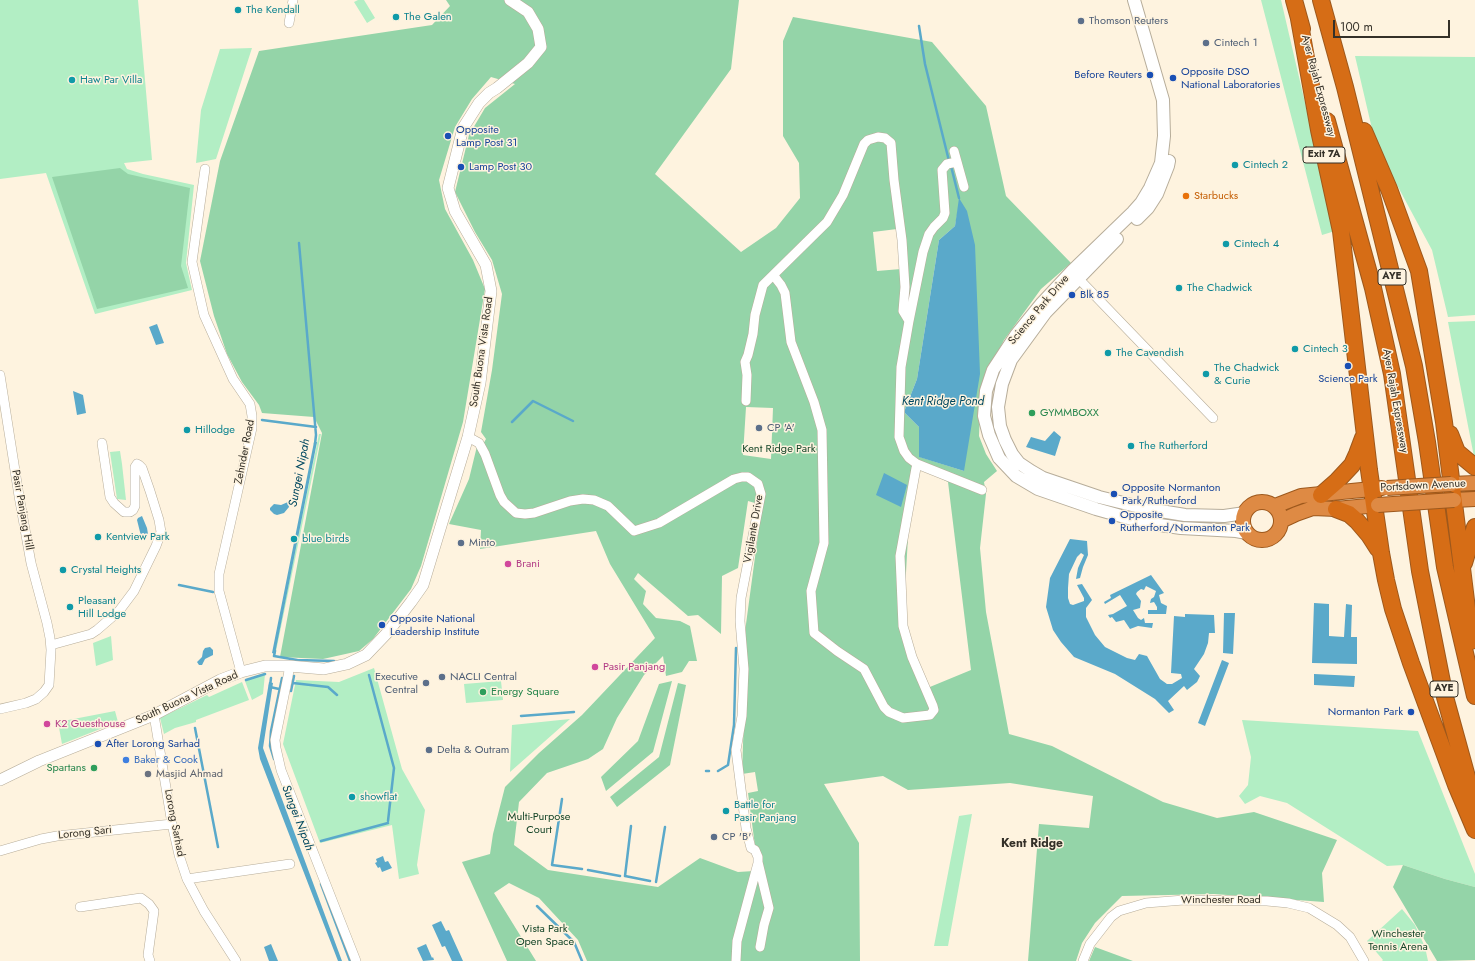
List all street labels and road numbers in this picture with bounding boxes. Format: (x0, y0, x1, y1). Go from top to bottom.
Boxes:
street label: Ayer Rajah Expressway (1298, 33, 1338, 139)
road number: Exit 7A (1303, 147, 1345, 163)
road number: AYE (1378, 269, 1406, 285)
street label: Science Park Drive (1006, 272, 1072, 348)
street label: South Buona Vista Road (468, 296, 496, 408)
street label: Ayer Rajah Expressway (1379, 348, 1411, 454)
street label: Zehnder Road (232, 419, 258, 485)
street label: Pasir Panjang Hill (8, 469, 36, 551)
street label: Portsdown Avenue (1380, 477, 1466, 495)
street label: Vigilante Drive (742, 494, 766, 564)
street label: South Buona Vista Road (134, 668, 240, 728)
road number: AYE (1430, 681, 1458, 697)
street label: Lorong Sarhad (161, 788, 187, 858)
street label: Lorong Sari (58, 824, 112, 842)
street label: Winchester Road (1181, 893, 1261, 907)

